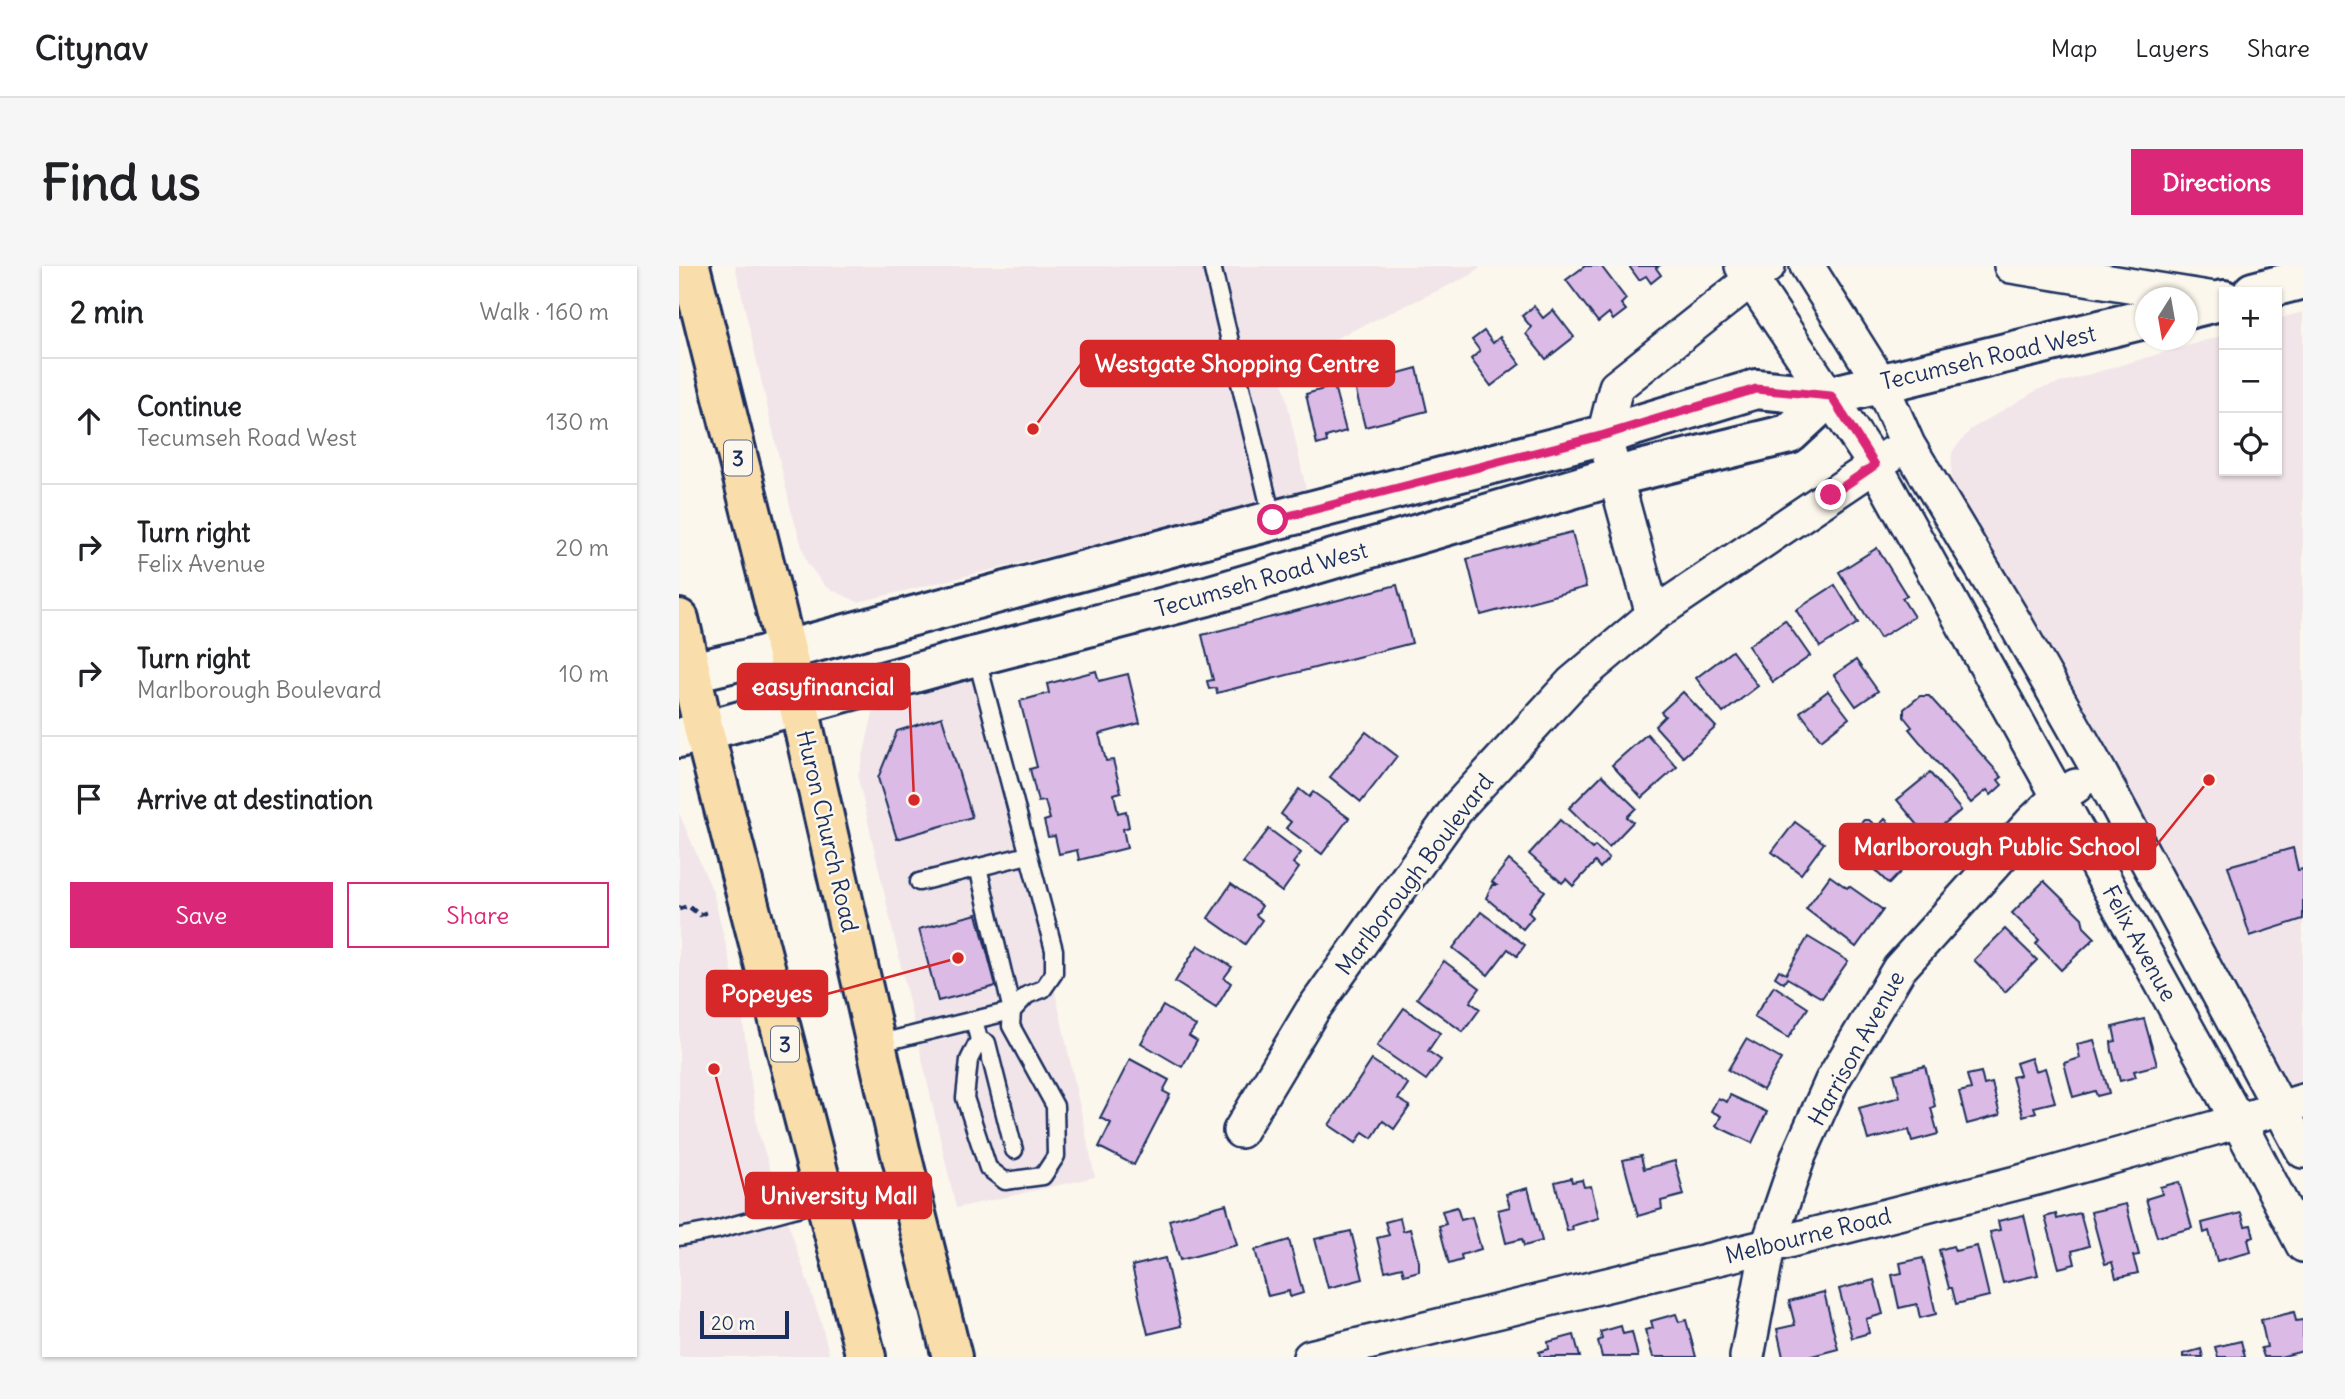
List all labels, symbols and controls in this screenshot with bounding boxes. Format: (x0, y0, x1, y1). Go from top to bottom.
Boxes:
text: Citynav (35, 27, 148, 69)
text: Map (2051, 33, 2097, 63)
text: Layers (2135, 33, 2209, 63)
text: Share (2247, 33, 2310, 63)
button: Directions (2131, 149, 2303, 215)
text: Find us (42, 152, 200, 213)
north arrow (2135, 287, 2198, 350)
map controls (2219, 287, 2282, 476)
button: + (2219, 287, 2282, 350)
text: 2 min (70, 293, 144, 331)
text: Walk · 160 m (480, 297, 609, 326)
street label: Tecumseh Road West (1878, 318, 2099, 396)
callout: Westgate Shopping Centre (1081, 341, 1394, 386)
text: Westgate Shopping Centre (1095, 348, 1379, 378)
button: − (2219, 350, 2282, 413)
text: Continue (137, 390, 242, 423)
icon: ahead (70, 402, 108, 440)
text: 130 m (546, 407, 609, 436)
button: locate (2219, 413, 2282, 476)
text: Tecumseh Road West (137, 423, 357, 452)
road number: 3 (724, 440, 752, 476)
route end (1815, 479, 1846, 510)
route start (1257, 504, 1288, 535)
text: Turn right (137, 516, 250, 549)
icon: right (70, 528, 108, 566)
text: 20 m (556, 533, 609, 562)
street label: Tecumseh Road West (1151, 535, 1371, 623)
text: Felix Avenue (137, 549, 265, 578)
text: Turn right (137, 642, 250, 675)
icon: right (70, 654, 108, 692)
text: 10 m (559, 659, 609, 688)
callout: easyfinancial (738, 664, 909, 709)
text: easyfinancial (752, 671, 894, 701)
text: Marlborough Boulevard (137, 675, 382, 704)
street label: Huron Church Road (791, 727, 865, 935)
street label: Marlborough Boulevard (1329, 768, 1499, 980)
icon: arrive (70, 780, 108, 818)
text: Arrive at destination (137, 783, 373, 816)
callout: Marlborough Public School (1840, 824, 2155, 869)
text: Marlborough Public School (1854, 831, 2140, 861)
street label: Felix Avenue (2096, 880, 2184, 1006)
button: Save (70, 882, 333, 948)
button: Share (347, 882, 609, 948)
street label: Harrison Avenue (1801, 965, 1911, 1131)
callout: Popeyes (707, 971, 827, 1016)
text: Popeyes (721, 978, 813, 1008)
road number: 3 (771, 1026, 799, 1062)
callout: University Mall (746, 1173, 931, 1218)
text: University Mall (760, 1180, 918, 1210)
street label: Melbourne Road (1722, 1200, 1894, 1270)
scale bar (700, 1308, 789, 1340)
text: 20 m (711, 1311, 755, 1335)

